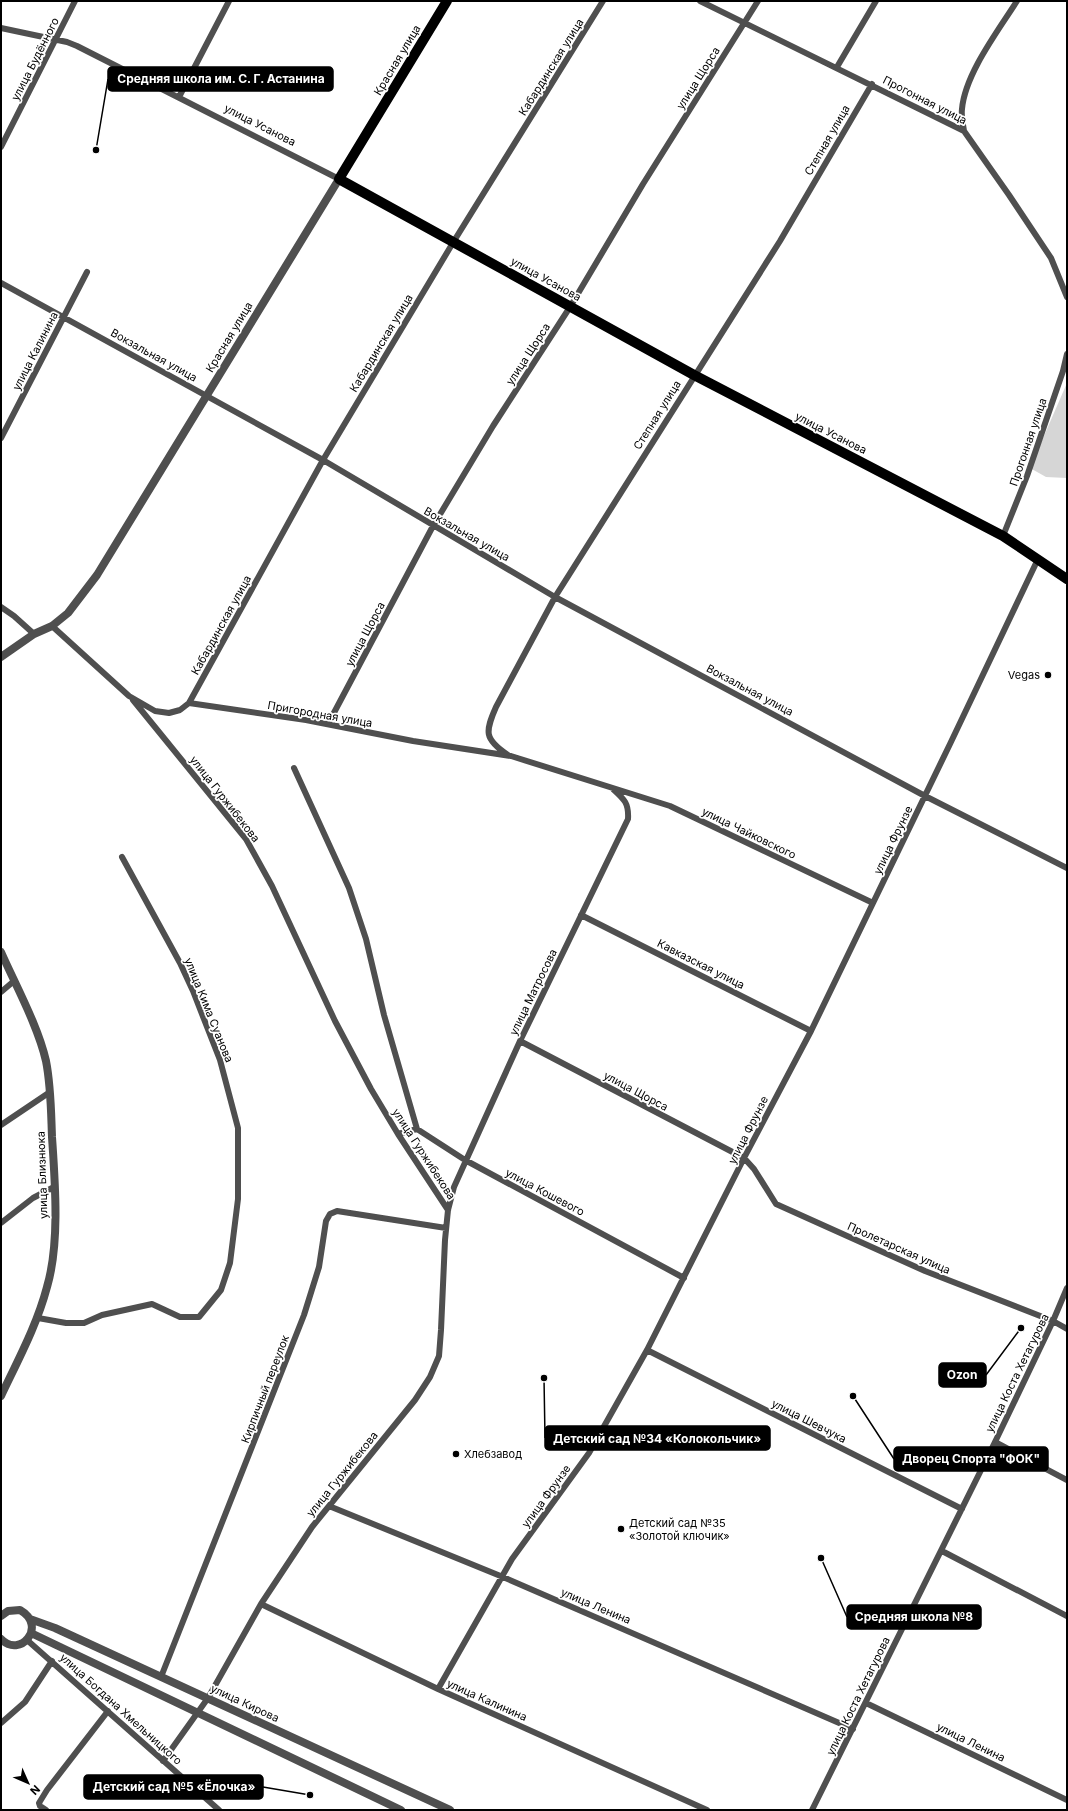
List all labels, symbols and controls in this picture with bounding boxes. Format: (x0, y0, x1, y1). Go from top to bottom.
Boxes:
street label: улица Будённого (8, 15, 62, 103)
street label: Кабардинская улица (515, 16, 587, 118)
street label: Красная улица (370, 22, 424, 98)
street label: улица Щорса (673, 44, 723, 112)
callout: Средняя школа им. C. Г. Астанина (108, 67, 333, 91)
text: Средняя школа им. C. Г. Астанина (117, 71, 325, 86)
street label: Прогонная улица (881, 73, 969, 127)
street label: улица Усанова (222, 101, 298, 149)
street label: Степная улица (801, 102, 853, 178)
street label: улица Усанова (508, 254, 584, 304)
street label: Кабардинская улица (346, 291, 416, 395)
street label: Красная улица (202, 299, 256, 375)
street label: улица Калинина (9, 309, 61, 393)
street label: улица Щорса (503, 320, 553, 388)
street label: Вокзальная улица (108, 325, 200, 385)
street label: Степная улица (630, 378, 684, 452)
street label: Прогонная улица (1006, 396, 1050, 488)
street label: улица Усанова (793, 409, 869, 457)
street label: Вокзальная улица (422, 504, 512, 564)
street label: Кабардинская улица (188, 573, 254, 677)
street label: улица Щорса (342, 599, 388, 669)
street label: Вокзальная улица (704, 661, 796, 719)
place label: Vegas (1008, 668, 1040, 682)
marker: Vegas (1043, 670, 1053, 680)
street label: Пригородная улица (267, 698, 373, 730)
street label: улица Гуржибекова (187, 753, 263, 845)
street label: улица Фрунзе (870, 803, 916, 877)
street label: улица Чайковского (700, 804, 799, 862)
street label: Кавказская улица (655, 936, 747, 992)
street label: улица Матросова (506, 947, 560, 1037)
street label: улица Кима Суанова (182, 956, 236, 1064)
street label: улица Щорса (601, 1068, 671, 1114)
street label: улица Фрунзе (725, 1094, 771, 1166)
street label: улица Гуржибекова (389, 1106, 459, 1202)
street label: улица Близнюка (33, 1131, 51, 1219)
street label: улица Кошевого (503, 1165, 587, 1219)
street label: Пролетарская улица (845, 1219, 953, 1277)
street label: улица Коста Хетагурова (982, 1311, 1052, 1435)
street label: Кирпичный переулок (238, 1333, 292, 1445)
callout: Ozon (939, 1363, 986, 1387)
text: Ozon (947, 1367, 977, 1382)
street label: улица Шевчука (769, 1396, 849, 1446)
callout: Детский сад №34 «Колокольчик» (545, 1426, 770, 1450)
street label: улица Гуржибекова (303, 1429, 381, 1519)
text: Детский сад №34 «Колокольчик» (553, 1431, 761, 1446)
place label: Хлебзавод (464, 1447, 522, 1461)
callout: Дворец Спорта "ФОК" (894, 1447, 1048, 1471)
marker: Хлебзавод (451, 1449, 461, 1459)
text: Дворец Спорта "ФОК" (902, 1451, 1040, 1466)
street label: улица Фрунзе (518, 1462, 574, 1530)
place label: Детский сад №35 «Золотой ключик» (629, 1516, 730, 1543)
marker: Детский сад №35 «Золотой ключик» (616, 1524, 626, 1534)
street label: улица Ленина (559, 1585, 633, 1627)
callout: Средняя школа №8 (847, 1605, 981, 1629)
text: Средняя школа №8 (855, 1609, 973, 1624)
street label: улица Коста Хетагурова (823, 1634, 893, 1758)
street label: улица Богдана Хмельницкого (57, 1650, 185, 1768)
street label: улица Калинина (445, 1676, 529, 1724)
street label: улица Кирова (209, 1681, 281, 1725)
street label: улица Ленина (934, 1719, 1008, 1765)
north arrow (8, 1763, 48, 1803)
callout: Детский сад №5 «Ёлочка» (84, 1775, 263, 1799)
text: Детский сад №5 «Ёлочка» (92, 1779, 256, 1794)
text: N (27, 1782, 43, 1798)

